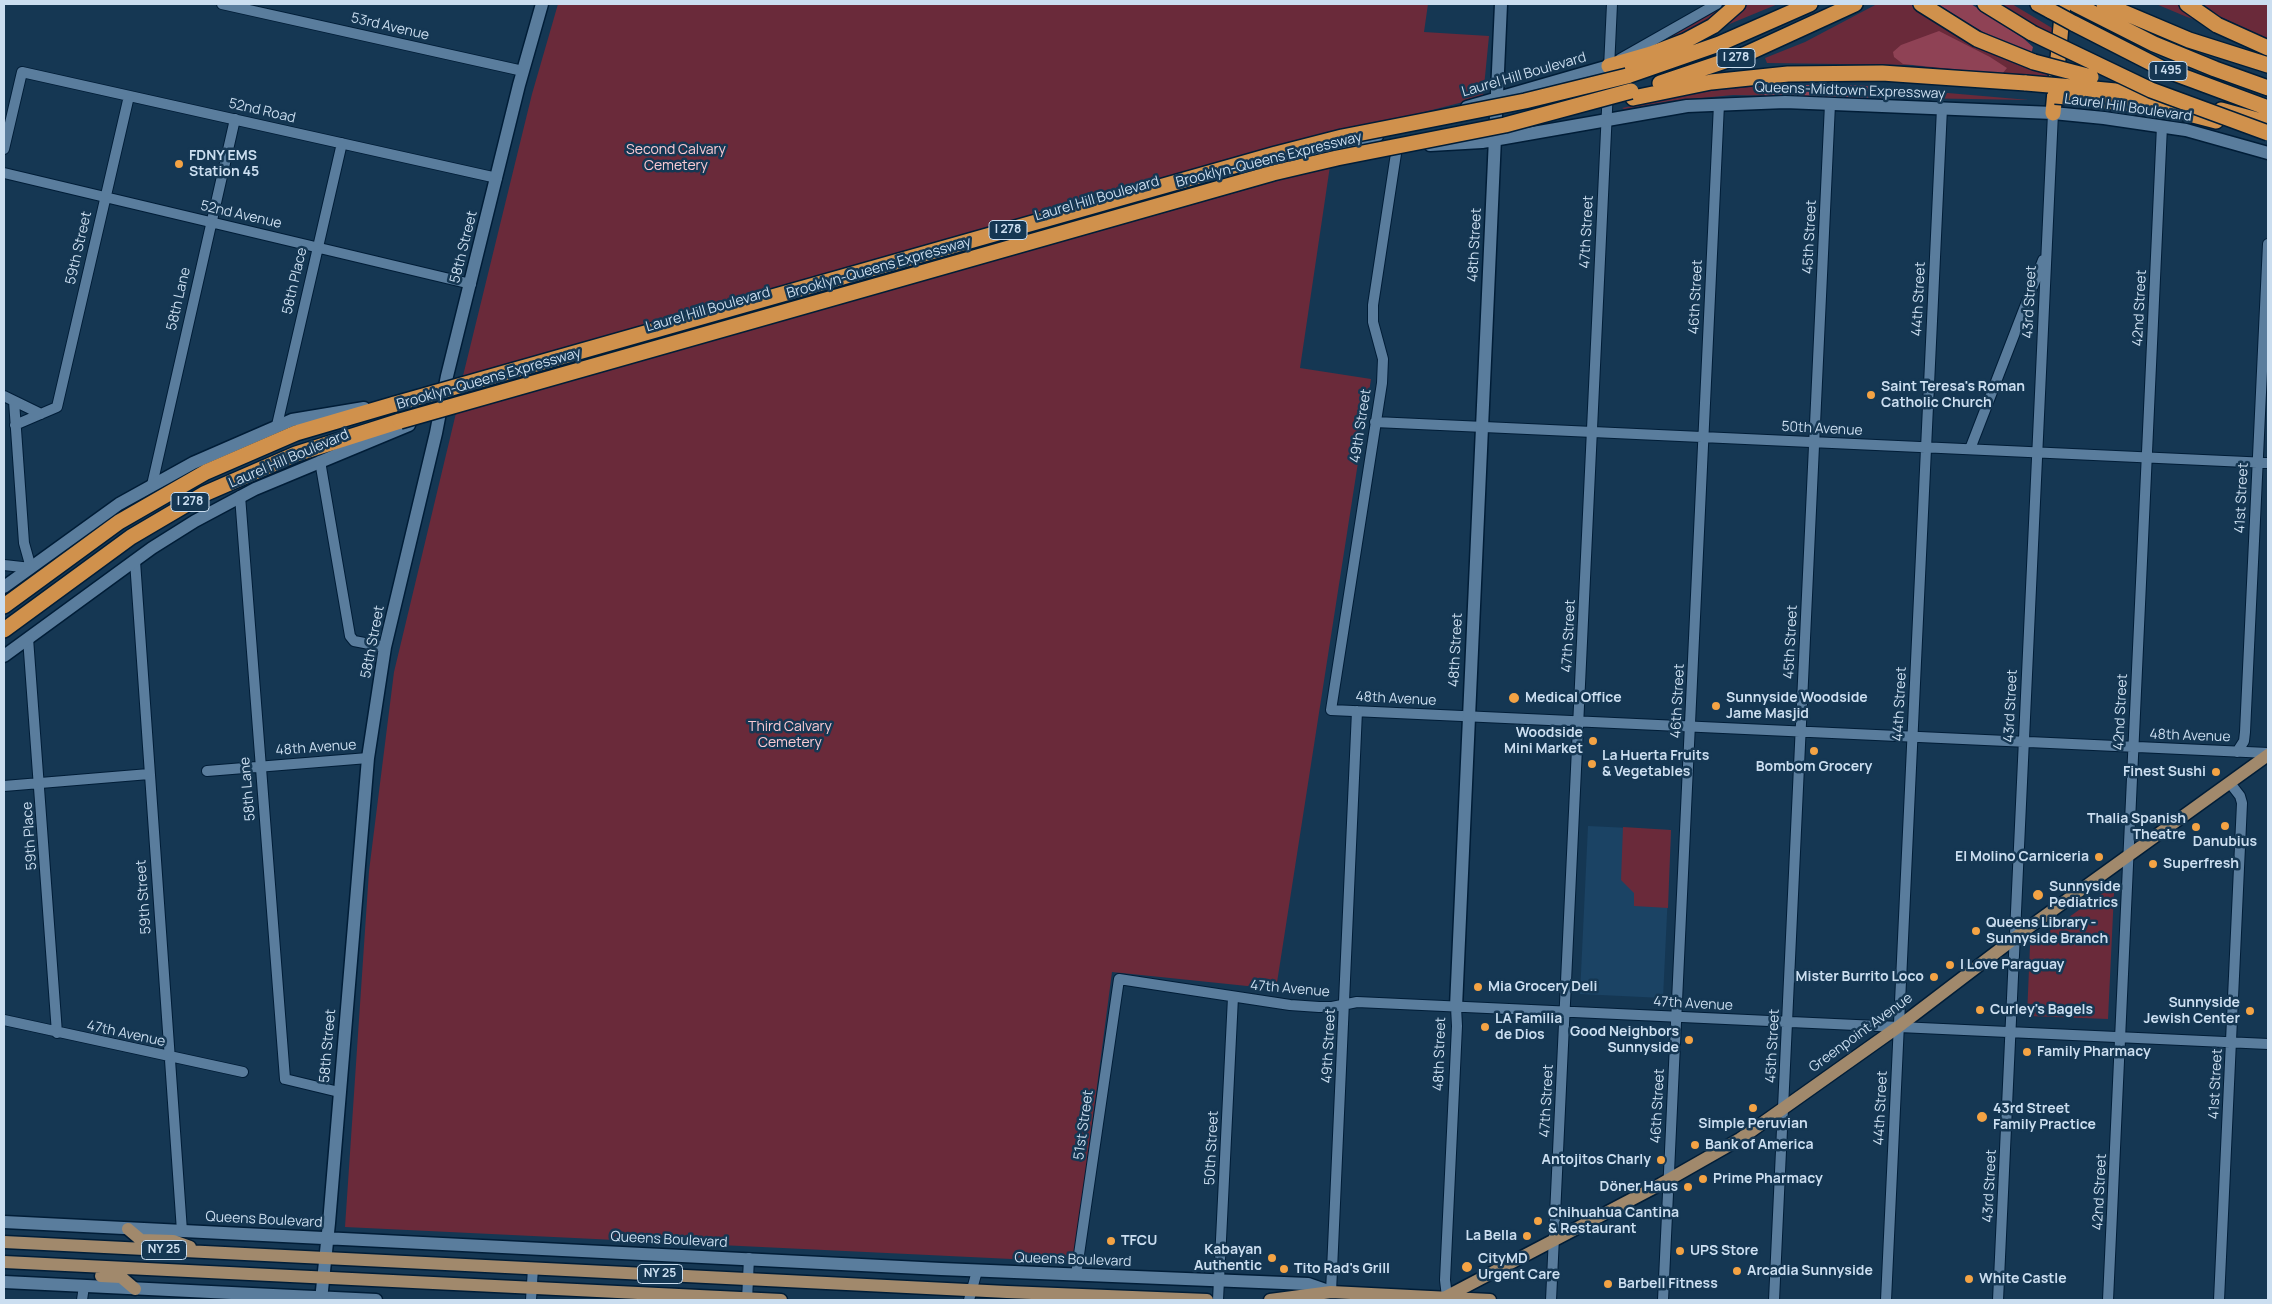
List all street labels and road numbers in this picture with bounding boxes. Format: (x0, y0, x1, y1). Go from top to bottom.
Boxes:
street label: 53rd Avenue (349, 10, 431, 44)
road number: I 278 (1717, 48, 1755, 68)
street label: Laurel Hill Boulevard (1460, 49, 1588, 101)
road number: I 495 (2149, 61, 2187, 80)
street label: Queens-Midtown Expressway (1754, 79, 1946, 103)
street label: Laurel Hill Boulevard (2063, 91, 2193, 125)
street label: 52nd Road (227, 95, 297, 127)
street label: Brooklyn-Queens Expressway (1174, 129, 1364, 191)
street label: Laurel Hill Boulevard (1033, 173, 1161, 225)
street label: 47th Street (1577, 195, 1597, 269)
street label: 52nd Avenue (199, 197, 283, 233)
street label: 45th Street (1800, 200, 1820, 274)
street label: 48th Street (1465, 208, 1485, 282)
street label: 58th Street (447, 209, 481, 285)
street label: 59th Street (62, 210, 96, 286)
road number: I 278 (989, 220, 1027, 240)
street label: Brooklyn-Queens Expressway (785, 234, 973, 302)
street label: 58th Place (279, 246, 311, 316)
street label: 46th Street (1686, 259, 1706, 335)
street label: 44th Street (1909, 261, 1929, 337)
street label: 43rd Street (2020, 265, 2040, 339)
street label: 58th Lane (164, 266, 194, 332)
street label: 42nd Street (2130, 269, 2150, 347)
street label: Laurel Hill Boulevard (644, 284, 772, 336)
street label: Brooklyn-Queens Expressway (395, 345, 583, 413)
street label: 49th Street (1347, 388, 1375, 464)
street label: 50th Avenue (1781, 418, 1863, 440)
street label: Laurel Hill Boulevard (227, 426, 351, 492)
street label: 41st Street (2232, 462, 2252, 534)
road number: I 278 (171, 492, 209, 512)
street label: 47th Street (1559, 599, 1579, 673)
street label: 58th Street (358, 604, 388, 680)
street label: 45th Street (1781, 605, 1801, 679)
street label: 48th Street (1446, 613, 1466, 687)
street label: 46th Street (1668, 663, 1688, 739)
street label: 44th Street (1890, 666, 1910, 742)
street label: 43rd Street (2001, 669, 2021, 743)
street label: 42nd Street (2111, 673, 2131, 751)
street label: 48th Avenue (1355, 688, 1437, 710)
street label: 48th Avenue (2149, 726, 2231, 746)
street label: 48th Avenue (275, 737, 357, 759)
street label: 58th Lane (237, 756, 259, 822)
street label: 59th Place (19, 801, 41, 871)
street label: 59th Street (133, 859, 155, 935)
street label: 47th Avenue (1249, 977, 1331, 1001)
street label: Greenpoint Avenue (1806, 990, 1916, 1076)
street label: 47th Avenue (1653, 994, 1733, 1014)
street label: 58th Street (316, 1008, 340, 1084)
street label: 49th Street (1319, 1008, 1339, 1084)
street label: 45th Street (1763, 1009, 1783, 1083)
street label: 47th Avenue (85, 1017, 167, 1051)
street label: 48th Street (1430, 1017, 1450, 1091)
street label: 41st Street (2206, 1048, 2226, 1120)
street label: 47th Street (1537, 1064, 1557, 1138)
street label: 46th Street (1648, 1068, 1668, 1144)
street label: 44th Street (1871, 1070, 1891, 1146)
street label: 51st Street (1071, 1089, 1097, 1161)
street label: 50th Street (1202, 1110, 1222, 1186)
street label: 43rd Street (1980, 1149, 2000, 1223)
street label: 42nd Street (2090, 1153, 2110, 1231)
street label: Queens Boulevard (205, 1209, 323, 1231)
street label: Queens Boulevard (610, 1229, 728, 1251)
road number: NY 25 (142, 1240, 186, 1260)
street label: Queens Boulevard (1014, 1250, 1132, 1270)
road number: NY 25 (638, 1264, 682, 1284)

